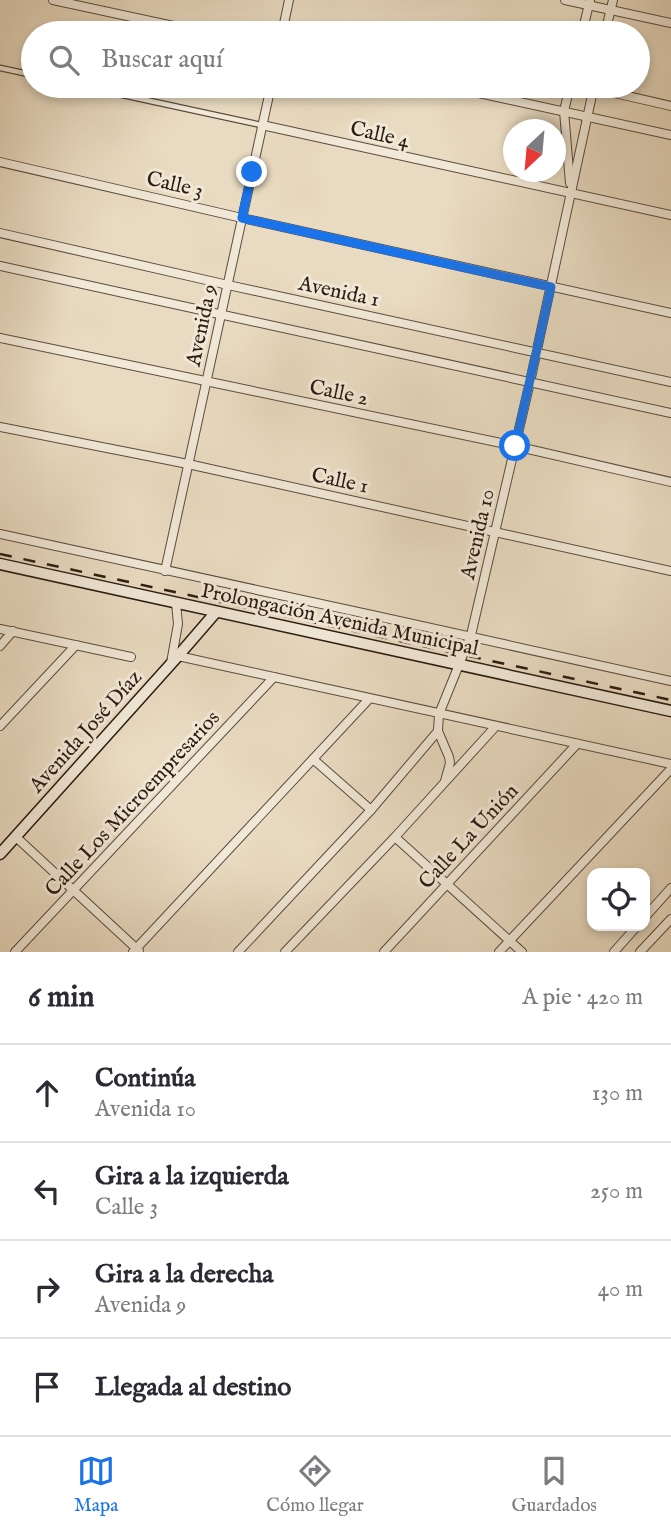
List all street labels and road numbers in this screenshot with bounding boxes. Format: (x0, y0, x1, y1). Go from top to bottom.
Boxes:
street label: Calle 4 (347, 116, 413, 156)
street label: Calle 3 (144, 166, 206, 205)
street label: Avenida 1 (295, 271, 382, 314)
street label: Avenida 9 (180, 282, 224, 370)
street label: Calle 2 (307, 374, 371, 413)
street label: Calle 1 (309, 462, 371, 501)
street label: Avenida 10 (455, 486, 502, 583)
street label: Prolongación Avenida Municipal (198, 578, 481, 663)
street label: Avenida José Díaz (23, 665, 149, 800)
street label: Calle Los Microempresarios (40, 705, 226, 903)
street label: Calle La Unión (413, 779, 525, 895)

